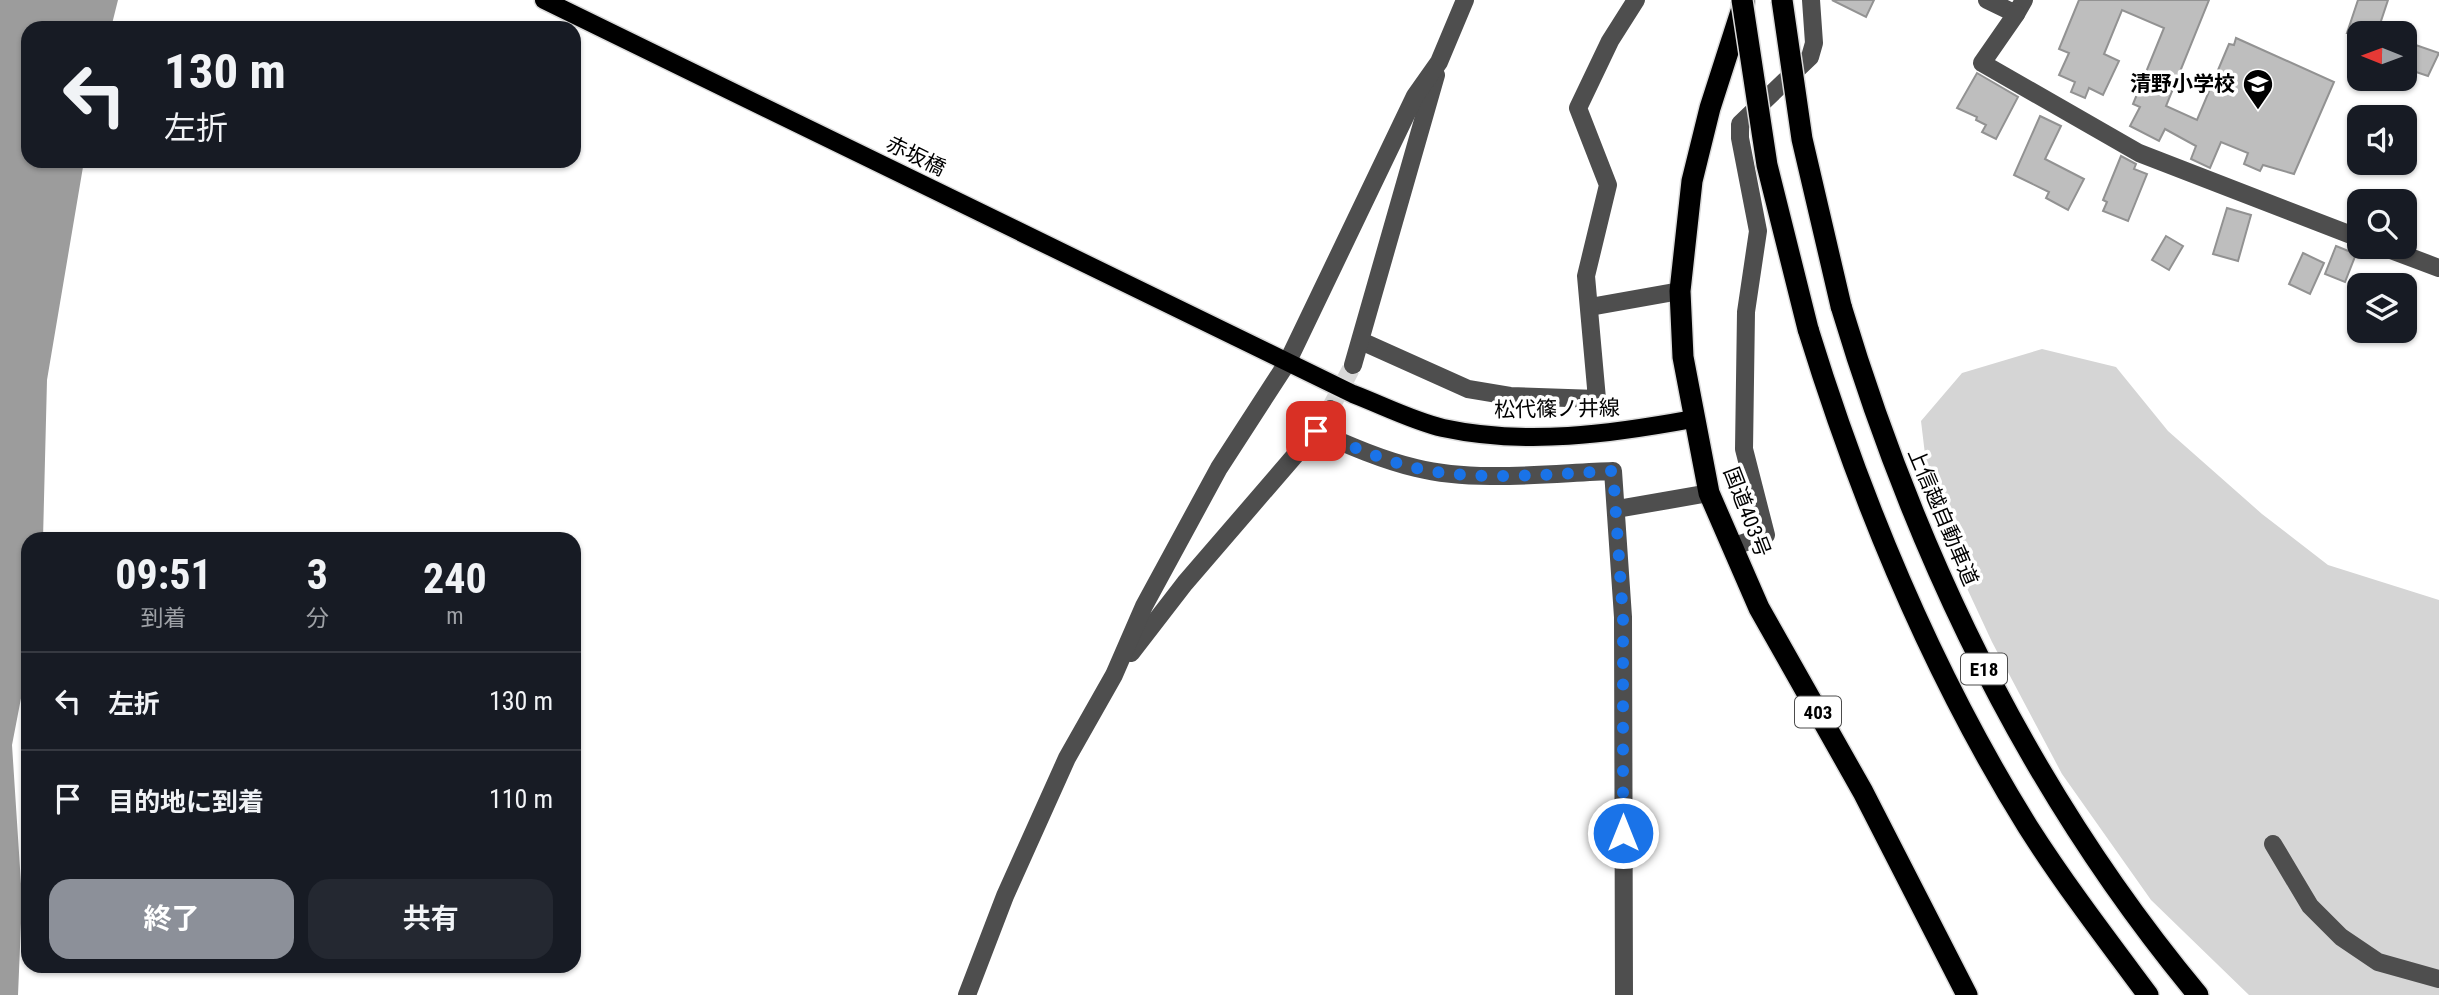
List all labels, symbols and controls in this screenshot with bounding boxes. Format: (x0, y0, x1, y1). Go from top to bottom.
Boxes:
north arrow (2347, 21, 2417, 91)
map controls (2347, 21, 2417, 343)
text: 130 m (164, 43, 286, 100)
icon: left (49, 49, 140, 140)
school or university icon: 清野小学校 (2241, 67, 2275, 111)
place label: 清野小学校 (2130, 72, 2235, 96)
button: sound (2347, 105, 2417, 175)
text: 左折 (164, 109, 228, 147)
street label: 赤坂橋 (882, 131, 950, 181)
button: search (2347, 189, 2417, 259)
button: layers (2347, 273, 2417, 343)
street label: 松代篠ノ井線 (1494, 396, 1620, 422)
pin (1286, 401, 1346, 461)
icon: arrive (1297, 412, 1335, 450)
street label: 上信越自動車道 (1903, 445, 1983, 589)
street label: 国道403号 (1719, 464, 1775, 560)
text: 09:51 (115, 550, 212, 599)
text: 3 (307, 550, 328, 599)
text: 240 (423, 554, 487, 603)
text: m (446, 603, 464, 630)
text: 到着 (140, 605, 186, 632)
text: 分 (306, 605, 329, 632)
road number: E18 (1961, 654, 2007, 684)
icon: left (49, 682, 87, 720)
text: 130 m (489, 686, 553, 716)
text: 左折 (108, 689, 160, 719)
road number: 403 (1795, 696, 1841, 727)
icon: arrive (49, 780, 87, 818)
text: 110 m (489, 784, 553, 814)
text: 目的地に到着 (108, 787, 264, 817)
position arrow (1586, 796, 1660, 870)
button: 終了 (49, 879, 294, 959)
button: 共有 (308, 879, 553, 959)

